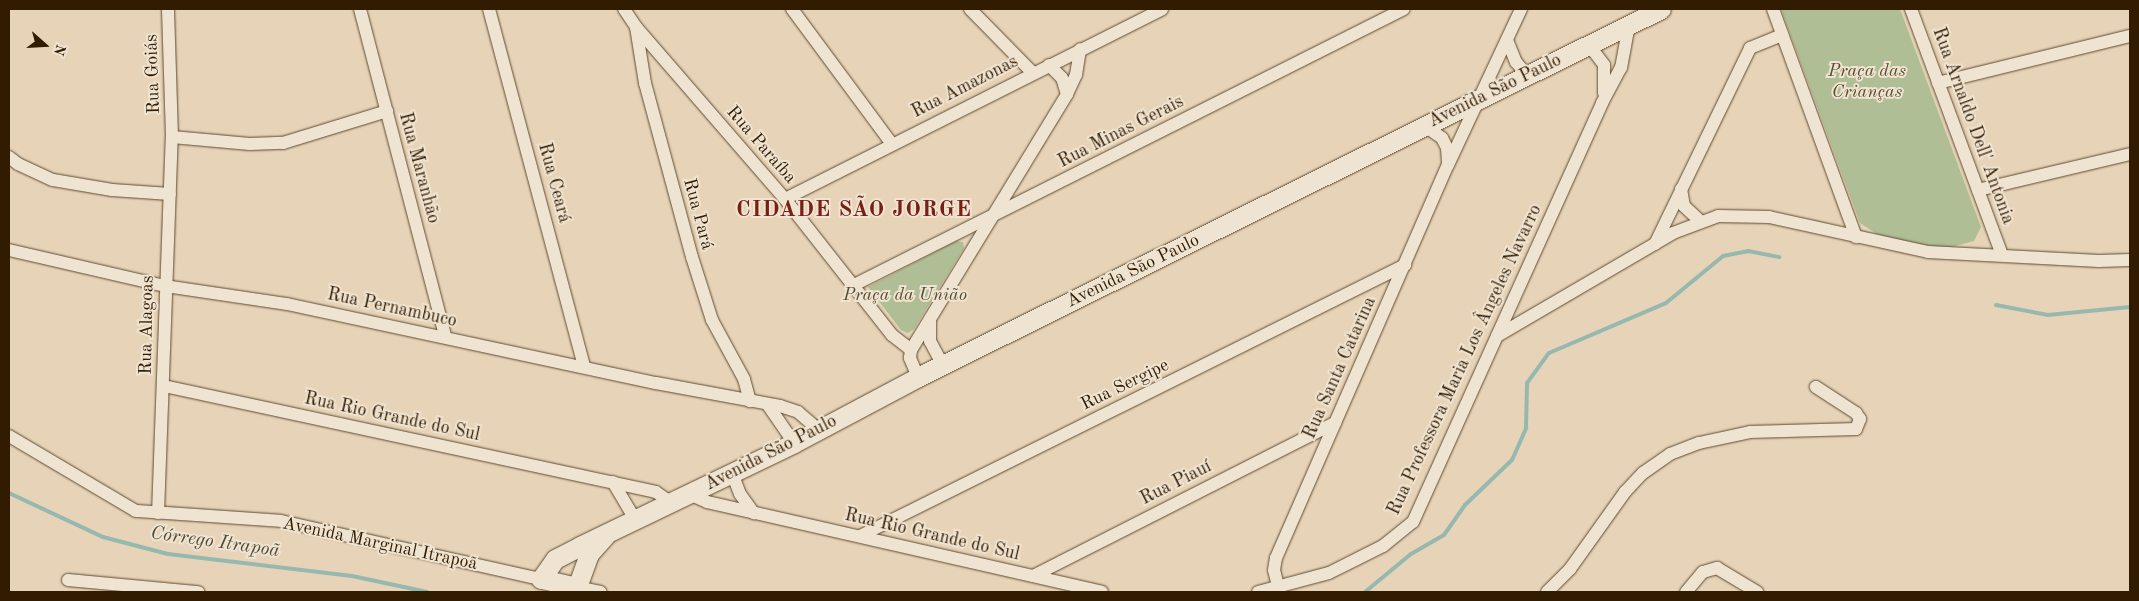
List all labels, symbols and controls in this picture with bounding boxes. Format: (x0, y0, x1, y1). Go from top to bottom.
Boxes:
north arrow (20, 20, 70, 70)
street label: Rua Arnaldo Dell' Antonia (1927, 25, 2019, 227)
street label: Rua Goiás (141, 34, 165, 114)
text: N (51, 43, 68, 57)
street label: Avenida São Paulo (1425, 49, 1565, 133)
street label: Rua Amazonas (908, 51, 1022, 123)
park label: Praça das Crianças (1828, 61, 1906, 104)
street label: Rua Minas Gerais (1055, 91, 1187, 173)
street label: Rua Paraíba (721, 102, 801, 188)
street label: Rua Maranhão (394, 110, 444, 226)
street label: Rua Ceará (533, 141, 575, 225)
street label: Rua Pará (678, 176, 718, 252)
district label: CIDADE SÃO JORGE (734, 198, 974, 224)
street label: Rua Professora Maria Los Ângeles Navarro (1383, 201, 1547, 519)
street label: Avenida São Paulo (1063, 229, 1203, 313)
street label: Rua Alagoas (135, 275, 159, 375)
street label: Rua Pernambuco (325, 284, 459, 332)
park label: Praça da União (843, 284, 967, 306)
street label: Rua Santa Catarina (1299, 294, 1381, 442)
street label: Rua Sergipe (1077, 354, 1173, 416)
street label: Rua Rio Grande do Sul (302, 388, 482, 446)
street label: Avenida São Paulo (701, 410, 841, 496)
street label: Rua Piauí (1137, 456, 1215, 510)
street label: Rua Rio Grande do Sul (842, 504, 1022, 566)
street label: Avenida Marginal Itrapoã (281, 513, 479, 575)
water label: Córrego Itrapoã (149, 523, 281, 563)

